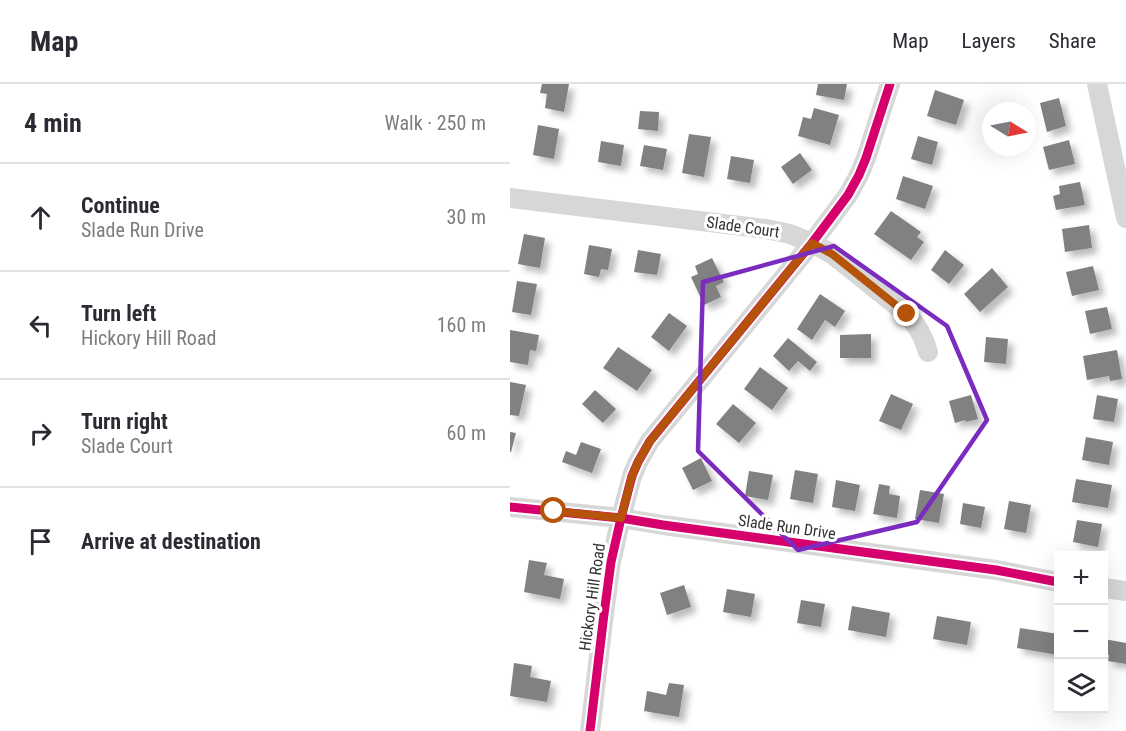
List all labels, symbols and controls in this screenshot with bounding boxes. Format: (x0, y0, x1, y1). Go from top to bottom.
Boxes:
text: Map (30, 25, 78, 58)
text: Map (892, 29, 929, 53)
text: Layers (962, 29, 1016, 53)
text: Share (1049, 29, 1096, 53)
north arrow (982, 102, 1036, 156)
text: 4 min (24, 108, 82, 138)
text: Walk · 250 m (385, 111, 486, 135)
text: Continue (81, 193, 160, 218)
icon: ahead (24, 201, 57, 234)
text: 30 m (447, 205, 486, 229)
street label: Slade Court (705, 212, 781, 242)
text: Slade Run Drive (81, 218, 204, 242)
route end (893, 300, 919, 326)
text: Turn left (81, 301, 156, 326)
icon: left (24, 309, 57, 342)
text: 160 m (437, 313, 486, 337)
text: Hickory Hill Road (81, 326, 216, 350)
text: Turn right (81, 409, 168, 434)
icon: right (24, 417, 57, 450)
text: 60 m (447, 421, 486, 445)
text: Slade Court (81, 434, 173, 458)
route start (540, 497, 566, 523)
street label: Slade Run Drive (737, 511, 837, 543)
icon: arrive (24, 525, 57, 558)
text: Arrive at destination (81, 529, 261, 554)
street label: Hickory Hill Road (575, 542, 609, 652)
map controls (1054, 551, 1108, 713)
button: + (1054, 551, 1108, 605)
button: − (1054, 605, 1108, 659)
button: layers (1054, 659, 1108, 713)

